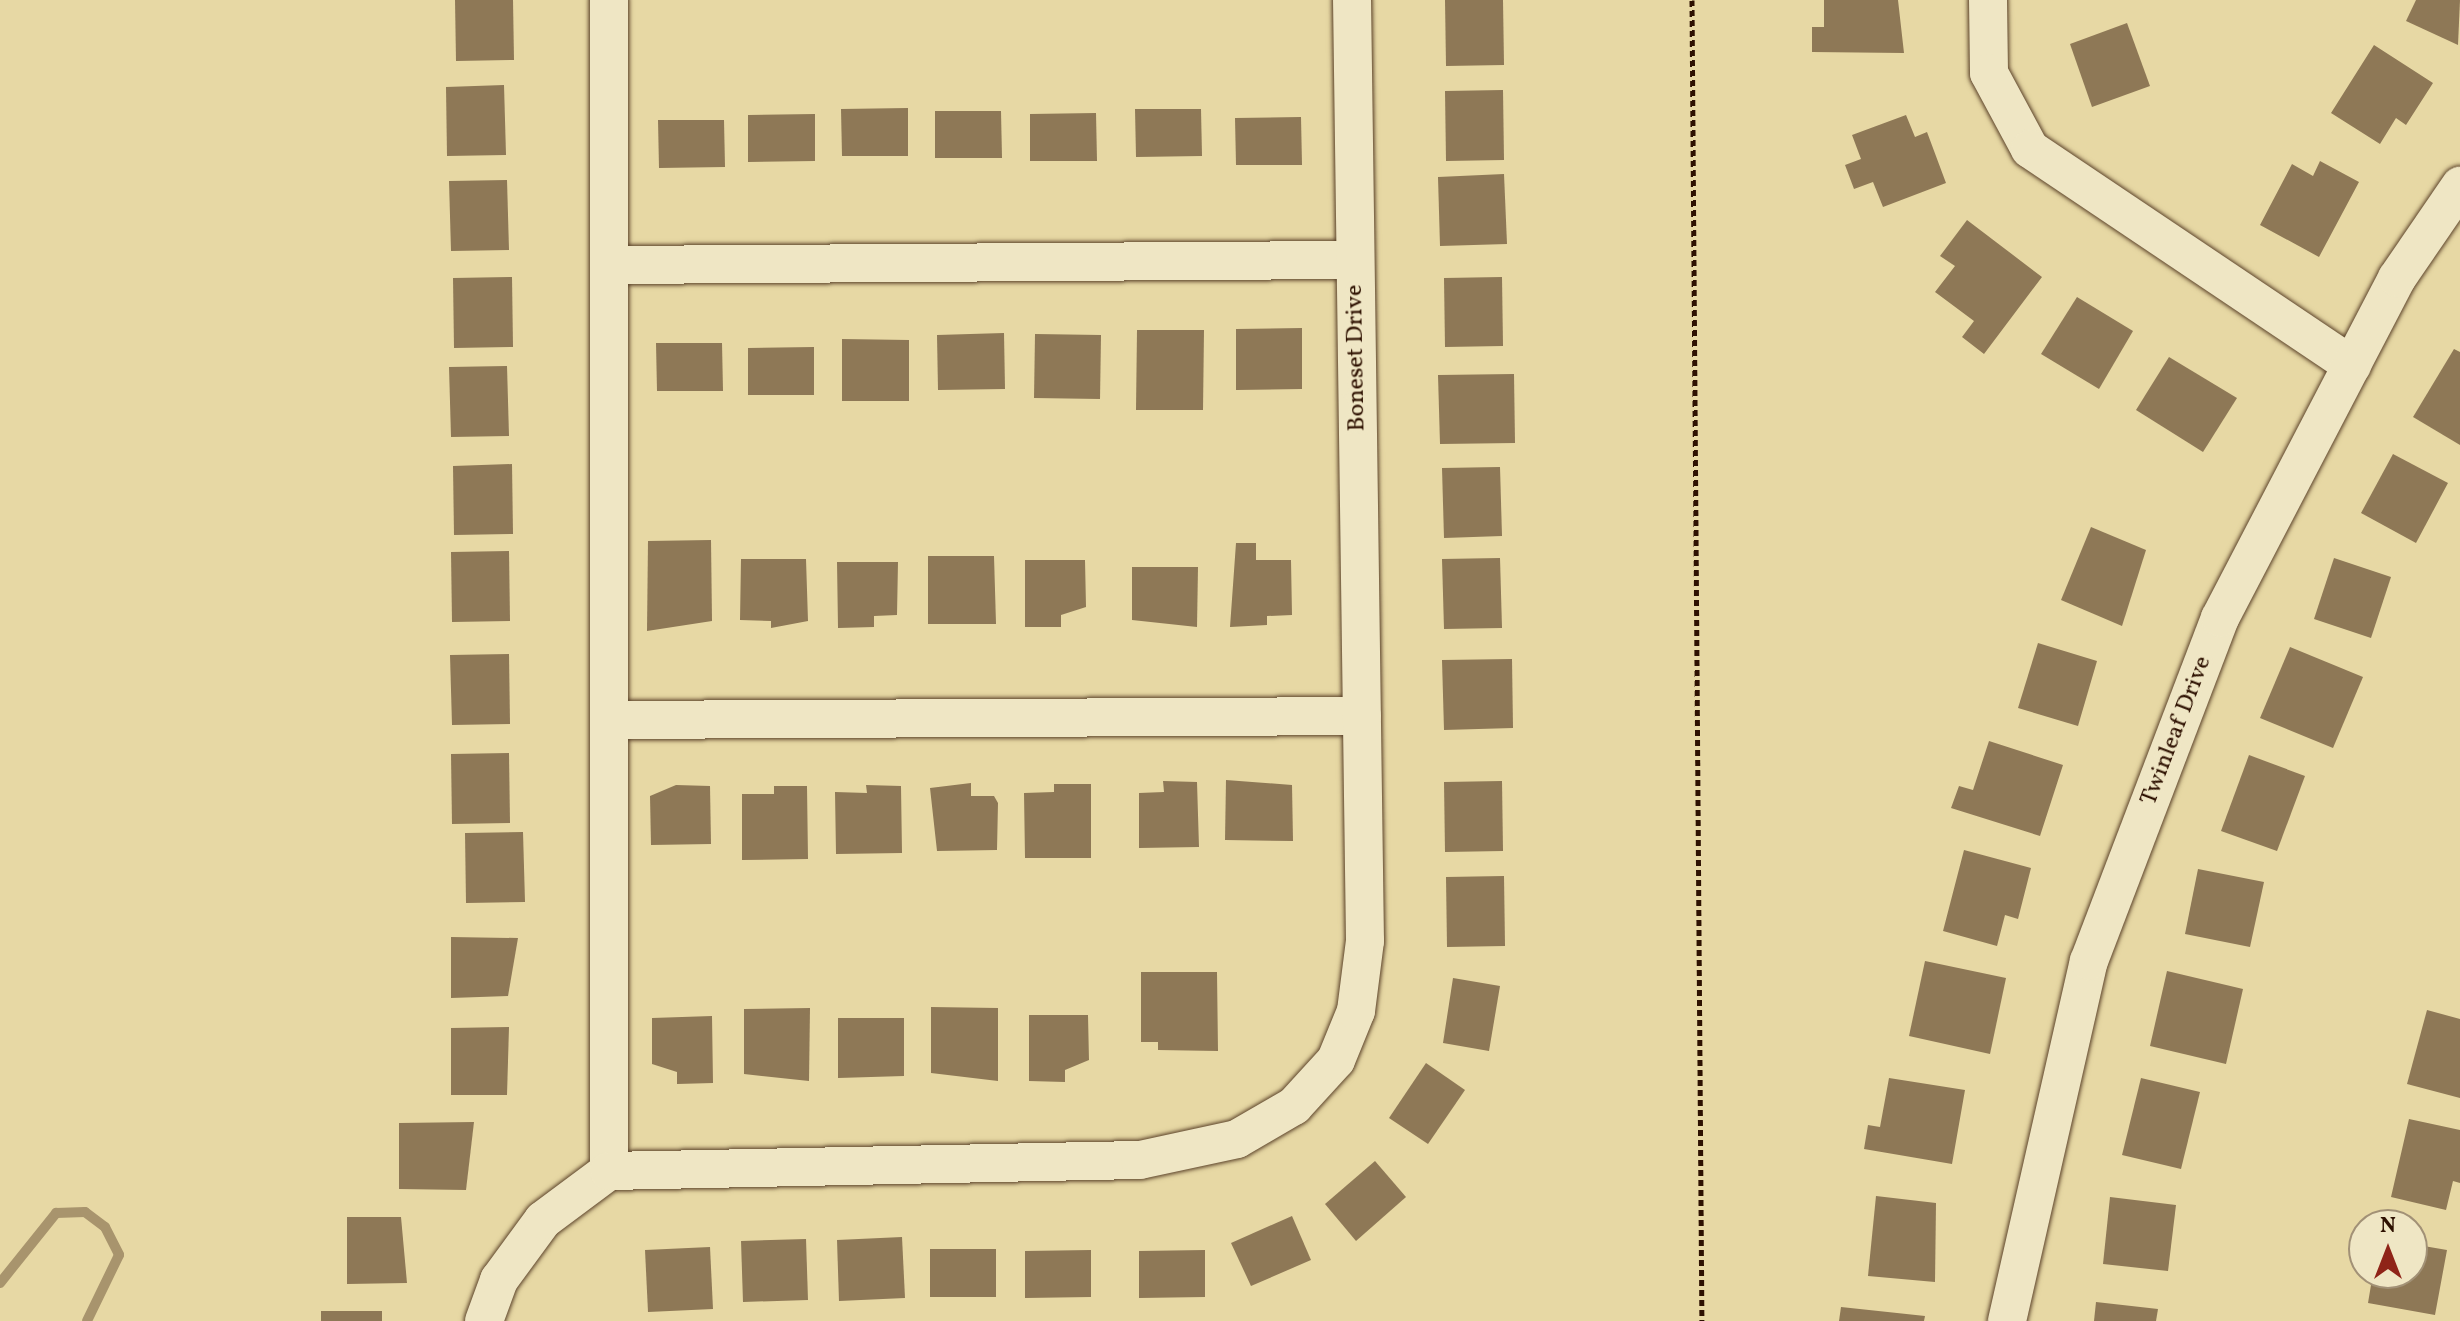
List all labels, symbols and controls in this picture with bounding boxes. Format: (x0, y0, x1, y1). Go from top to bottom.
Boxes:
street label: Boneset Drive (1341, 284, 1373, 432)
street label: Twinleaf Drive (2136, 653, 2218, 809)
north arrow (2348, 1209, 2428, 1289)
text: N (2380, 1211, 2396, 1242)

